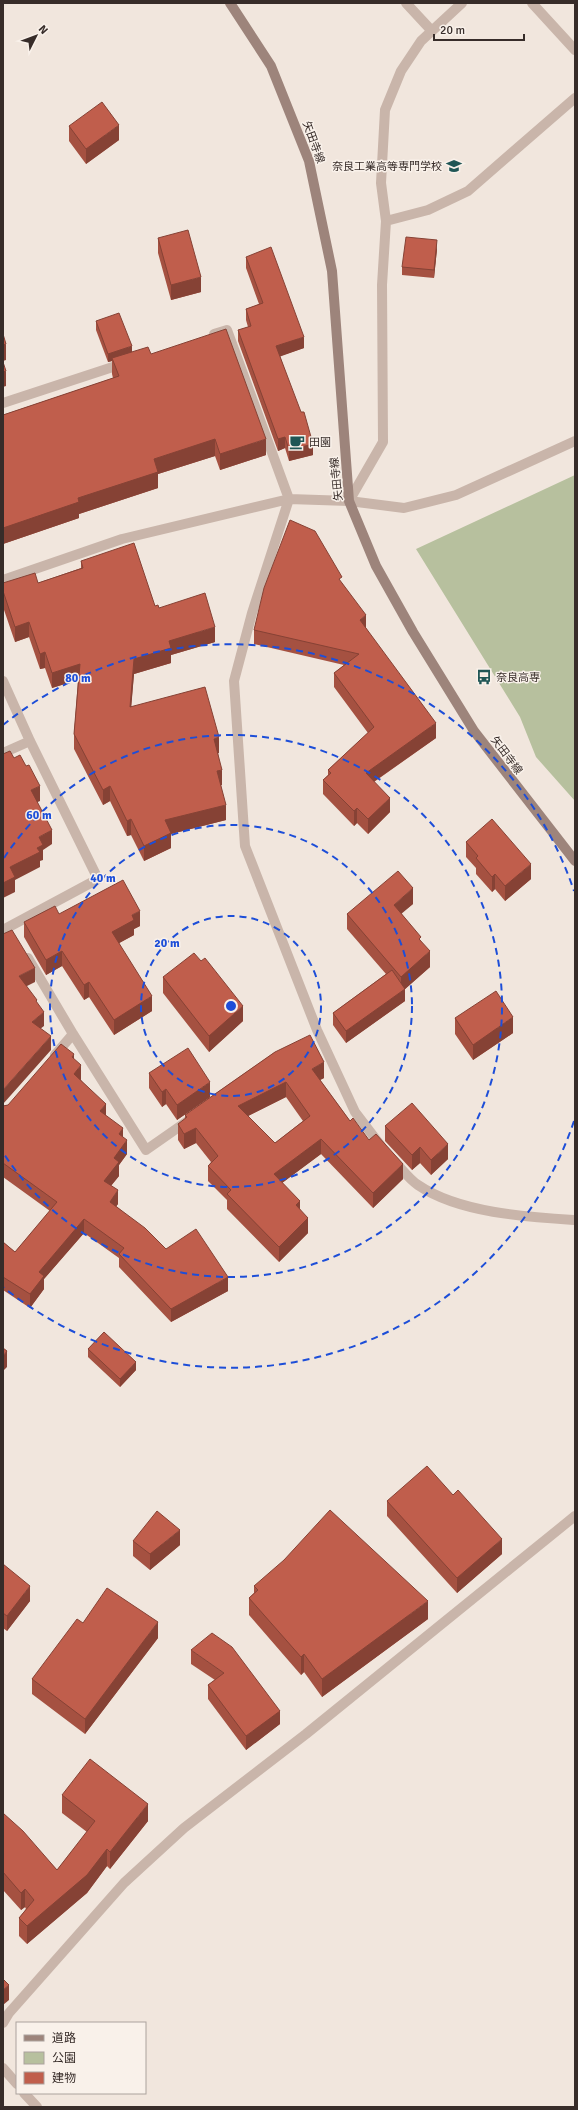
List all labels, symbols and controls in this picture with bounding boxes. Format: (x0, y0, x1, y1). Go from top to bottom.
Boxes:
north arrow (16, 16, 56, 56)
scale bar (434, 16, 524, 42)
text: N (36, 22, 50, 37)
text: 20 m (440, 23, 465, 38)
street label: 矢田寺線 (300, 119, 327, 165)
school or university icon: 奈良工業高等専門学校 (445, 157, 463, 175)
place label: 奈良工業高等専門学校 (332, 160, 442, 173)
cafe icon: 田園 (288, 433, 306, 451)
place label: 田園 (309, 436, 331, 449)
street label: 矢田寺線 (328, 456, 345, 502)
bus stop icon: 奈良高専 (475, 668, 493, 686)
text: 80 m (65, 671, 91, 686)
place label: 奈良高専 (496, 671, 540, 684)
street label: 矢田寺線 (488, 734, 525, 777)
text: 60 m (26, 808, 52, 823)
text: 40 m (90, 871, 116, 886)
text: 20 m (154, 936, 180, 951)
centre of rings (224, 999, 238, 1013)
legend (16, 2022, 146, 2094)
text: 道路 (52, 2031, 76, 2046)
text: 公園 (52, 2051, 76, 2066)
text: 建物 (52, 2071, 76, 2086)

